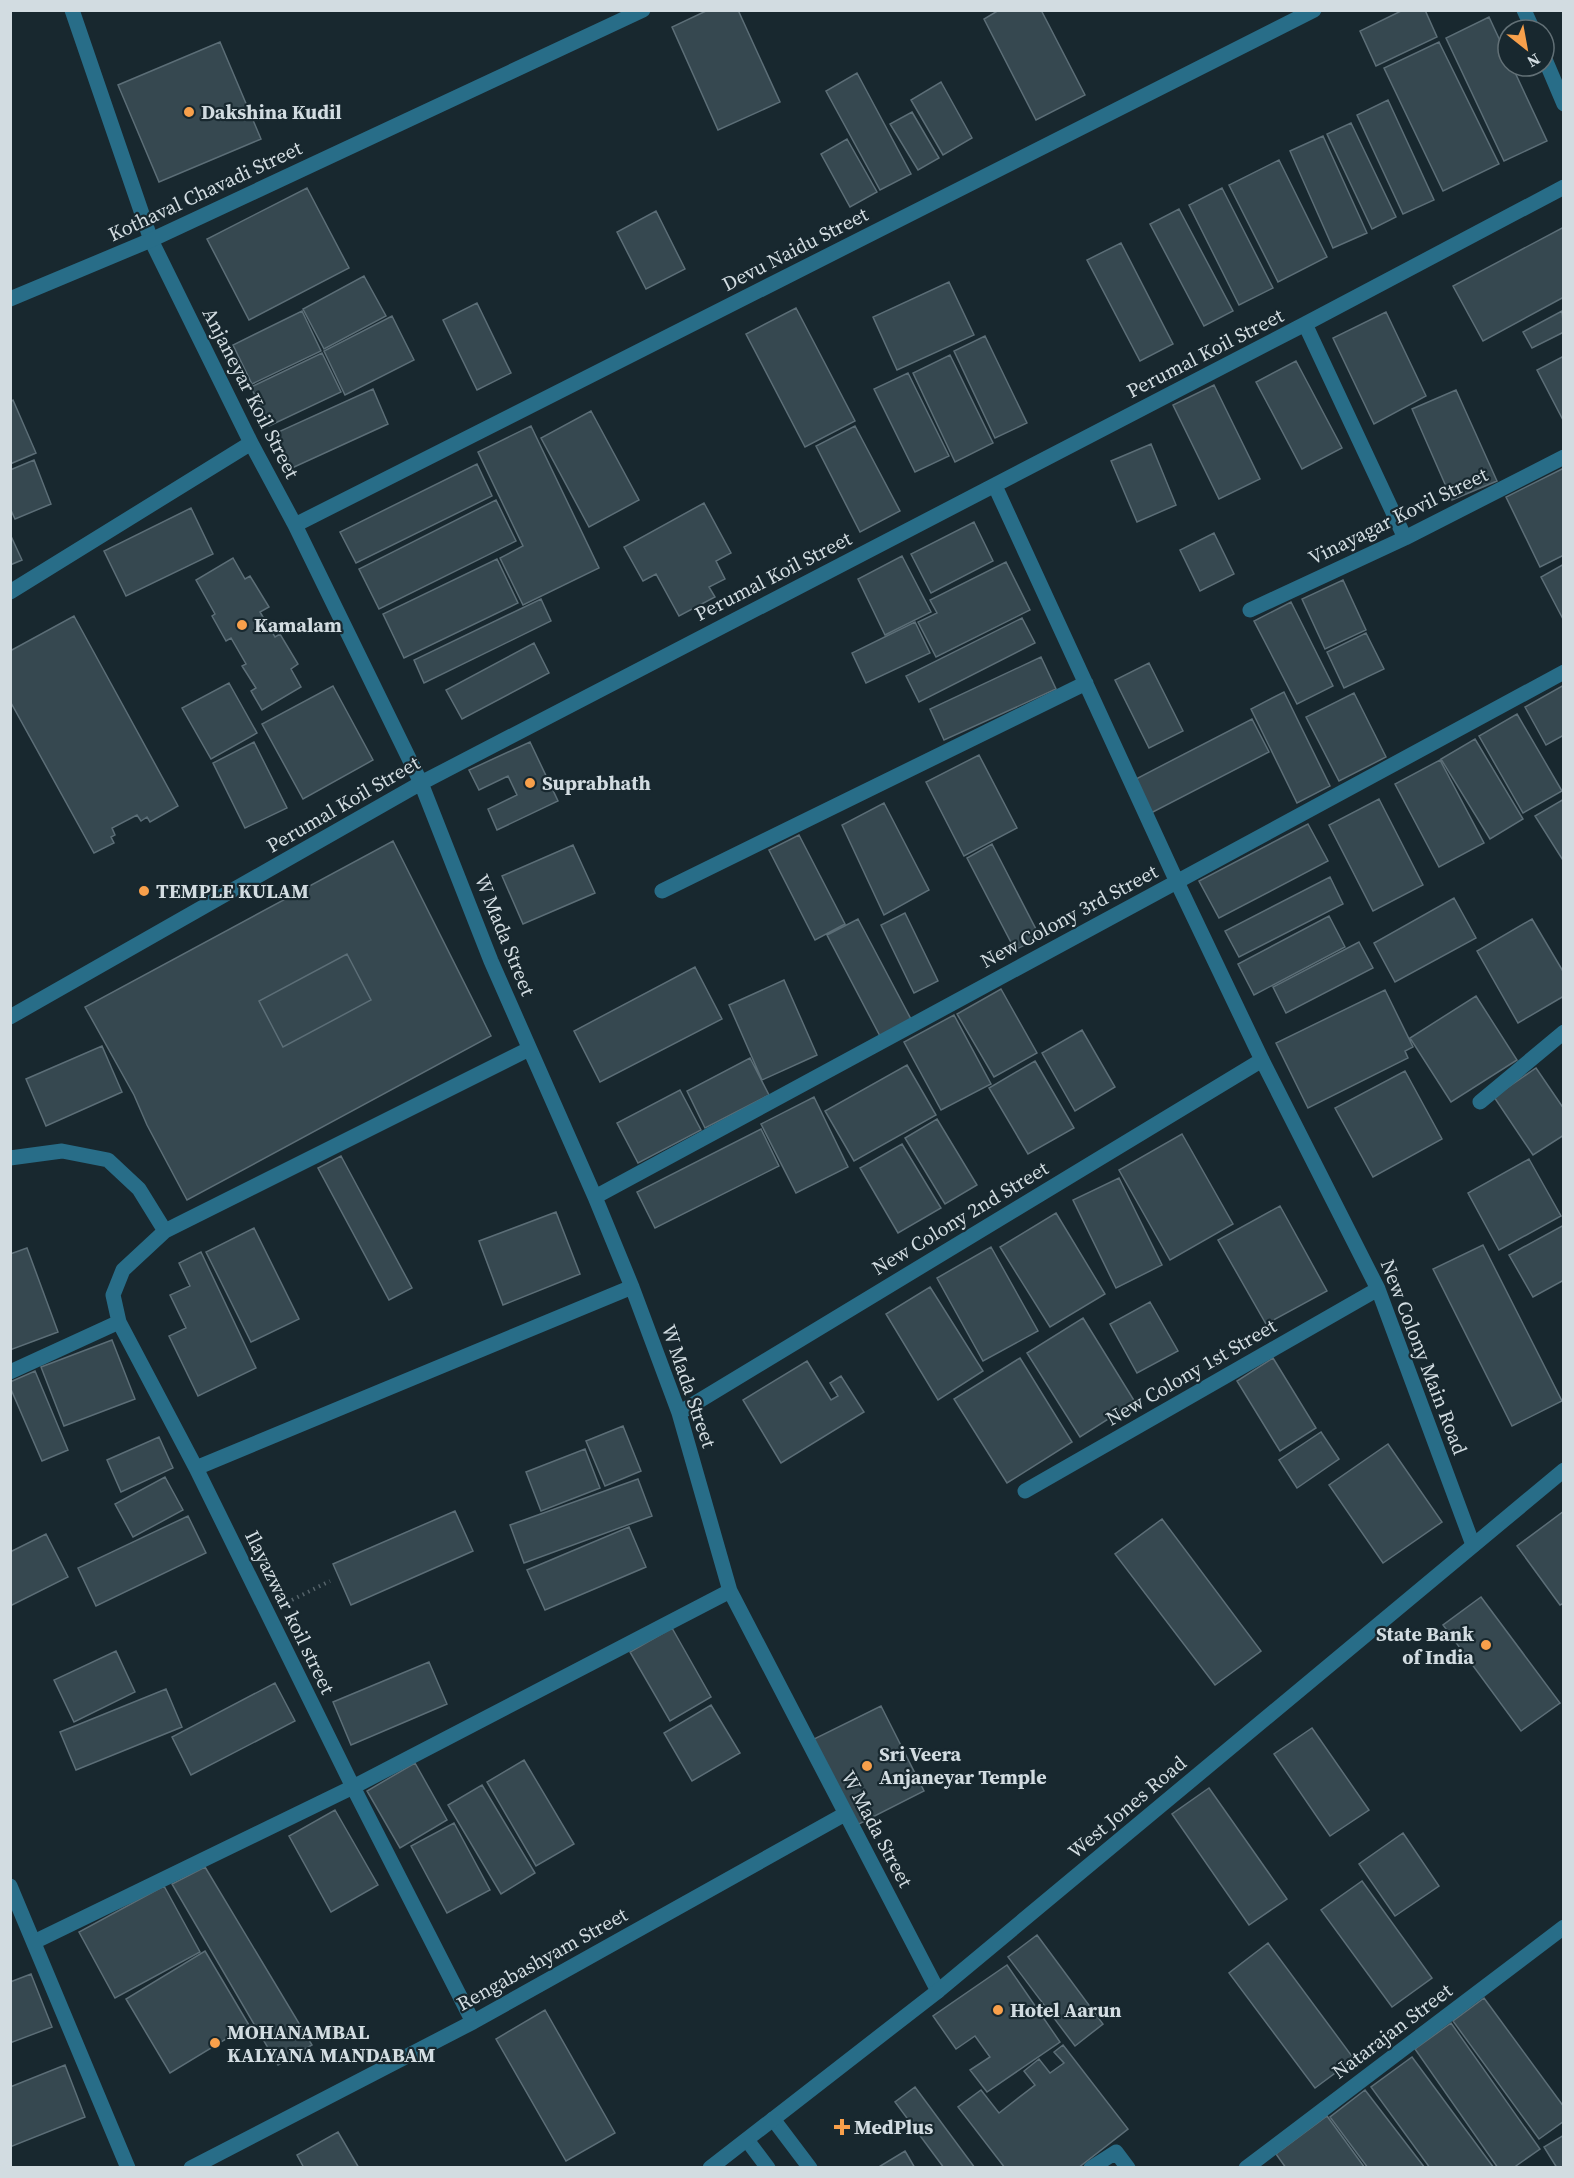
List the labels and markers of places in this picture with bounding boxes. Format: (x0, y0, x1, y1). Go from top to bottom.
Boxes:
place label: Dakshina Kudil (201, 98, 342, 126)
marker: Dakshina Kudil (182, 105, 196, 119)
place label: Kamalam (254, 611, 342, 639)
marker: Kamalam (235, 618, 249, 632)
place label: Suprabhath (542, 769, 651, 797)
marker: Suprabhath (523, 776, 537, 790)
place label: TEMPLE KULAM (156, 877, 309, 905)
marker: TEMPLE KULAM (137, 884, 151, 898)
place label: State Bank of India (1376, 1620, 1474, 1671)
marker: State Bank of India (1479, 1638, 1493, 1652)
place label: Sri Veera Anjaneyar Temple (879, 1740, 1047, 1791)
marker: Sri Veera Anjaneyar Temple (860, 1759, 874, 1773)
place label: Hotel Aarun (1010, 1996, 1122, 2024)
marker: Hotel Aarun (991, 2003, 1005, 2017)
place label: MOHANAMBAL KALYANA MANDABAM (227, 2018, 435, 2069)
marker: MOHANAMBAL KALYANA MANDABAM (208, 2036, 222, 2050)
place label: MedPlus (854, 2113, 933, 2141)
marker: MedPlus (835, 2120, 849, 2134)

